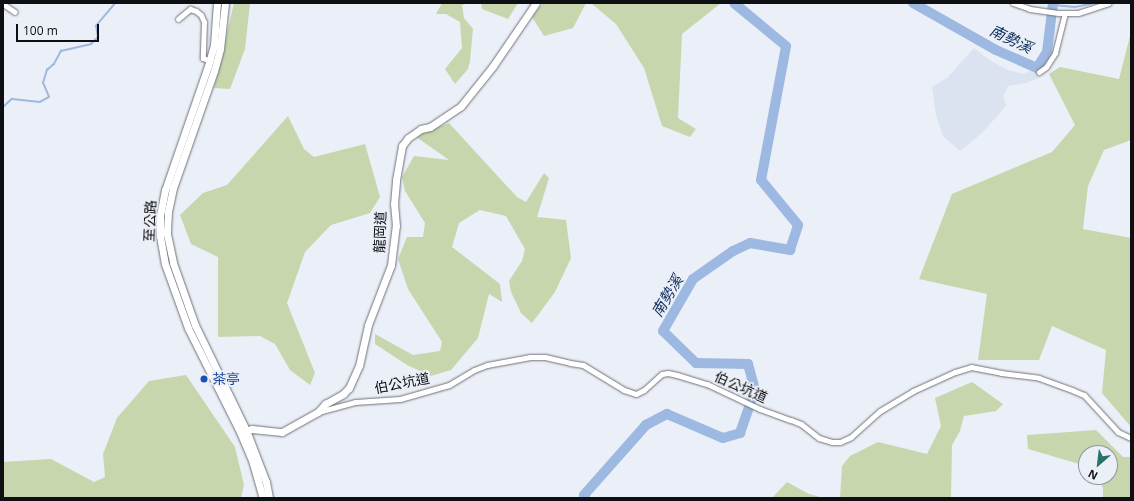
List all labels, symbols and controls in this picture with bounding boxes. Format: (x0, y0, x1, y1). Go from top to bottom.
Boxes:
scale bar (18, 16, 101, 42)
water label: 南勢溪 (987, 21, 1035, 57)
text: 100 m (23, 22, 58, 39)
street label: 至公路 (141, 200, 159, 242)
street label: 龍岡道 (371, 211, 389, 253)
water label: 南勢溪 (648, 272, 686, 320)
street label: 伯公坑道 (712, 368, 770, 406)
street label: 伯公坑道 (373, 369, 431, 397)
place label: 茶亭 (212, 371, 240, 387)
marker: 茶亭 (199, 374, 209, 384)
north arrow (1078, 445, 1118, 485)
text: N (1085, 466, 1100, 484)

